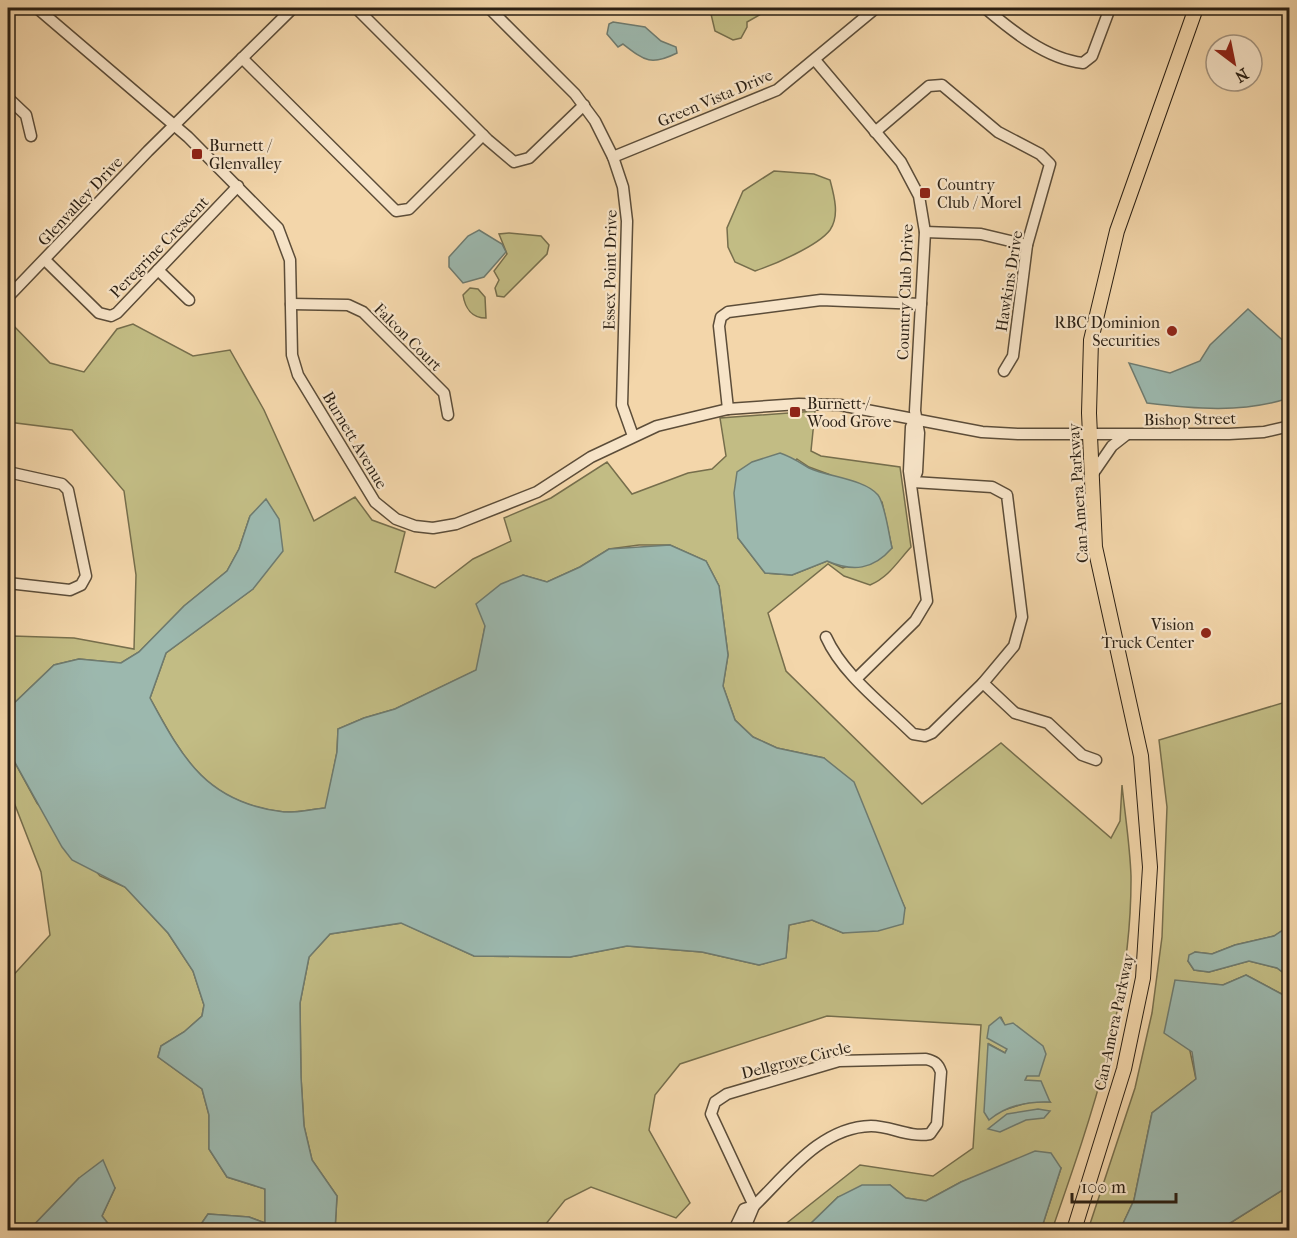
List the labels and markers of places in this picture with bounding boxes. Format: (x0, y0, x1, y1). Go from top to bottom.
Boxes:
place label: Burnett / Glenvalley (209, 136, 282, 173)
marker: Burnett / Glenvalley (190, 147, 204, 161)
place label: Country Club / Morel (937, 175, 1022, 212)
marker: Country Club / Morel (918, 186, 932, 200)
place label: RBC Dominion Securities (1054, 313, 1161, 350)
marker: RBC Dominion Securities (1165, 324, 1179, 338)
place label: Burnett / Wood Grove (806, 394, 892, 431)
marker: Burnett / Wood Grove (788, 405, 802, 419)
place label: Vision Truck Center (1101, 615, 1195, 652)
marker: Vision Truck Center (1199, 626, 1213, 640)

